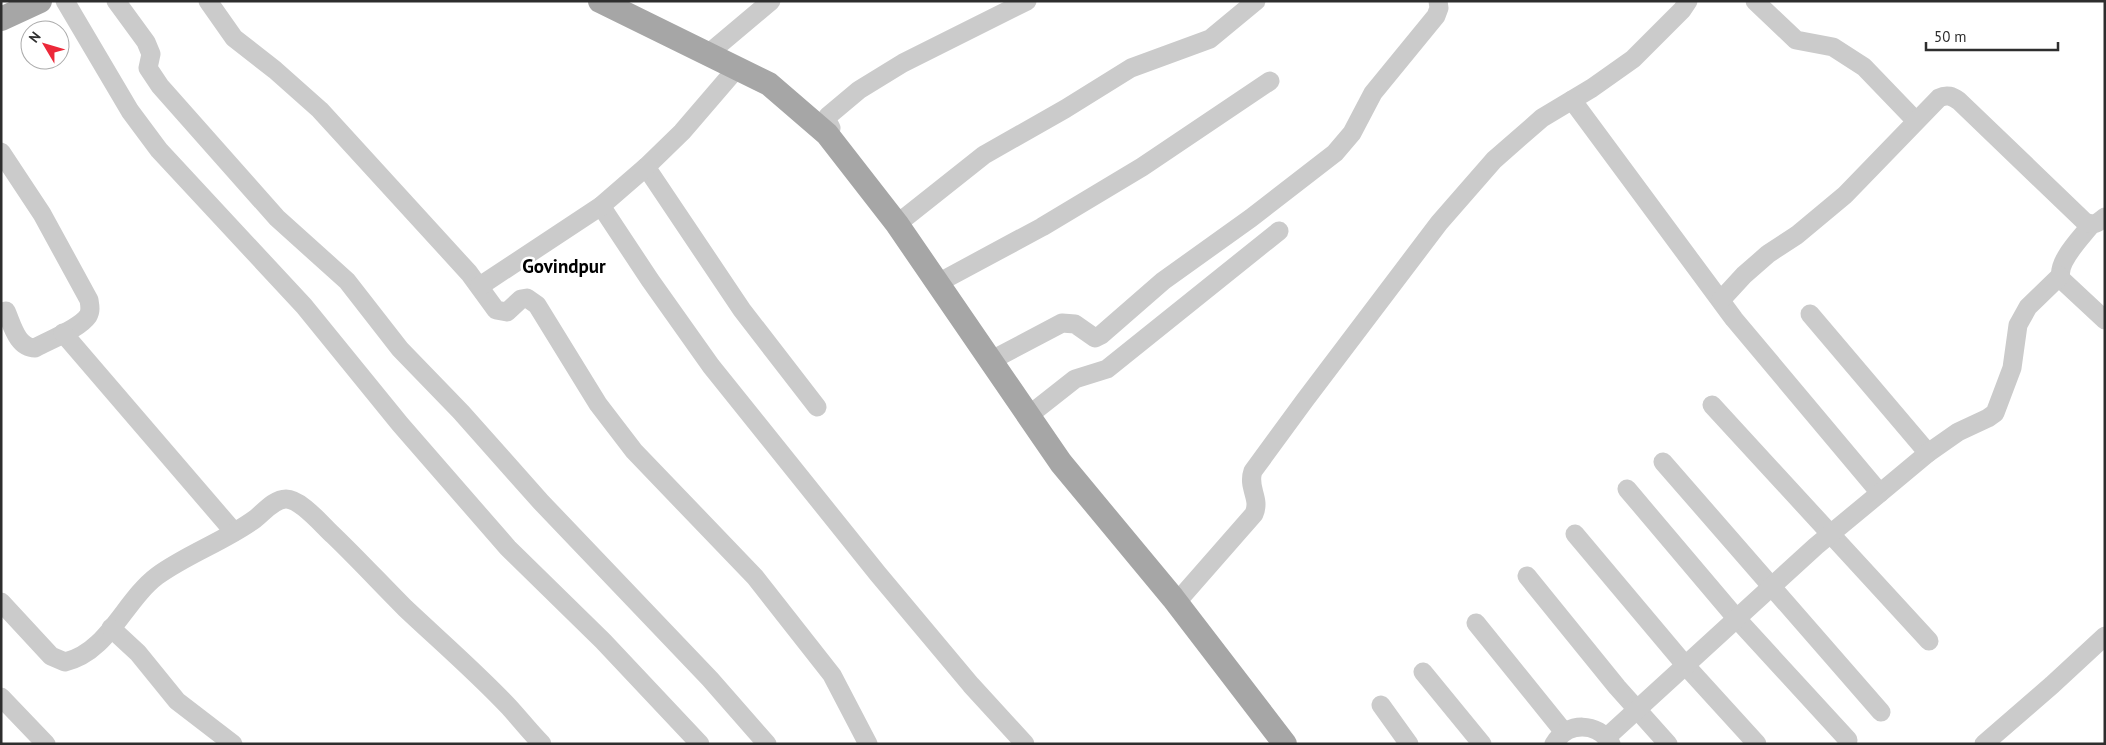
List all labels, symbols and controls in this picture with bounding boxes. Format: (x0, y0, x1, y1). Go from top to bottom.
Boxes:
north arrow (20, 20, 70, 70)
scale bar (1926, 20, 2058, 52)
text: 50 m (1934, 27, 1967, 46)
text: N (25, 28, 45, 46)
district label: Govindpur (522, 254, 606, 278)

